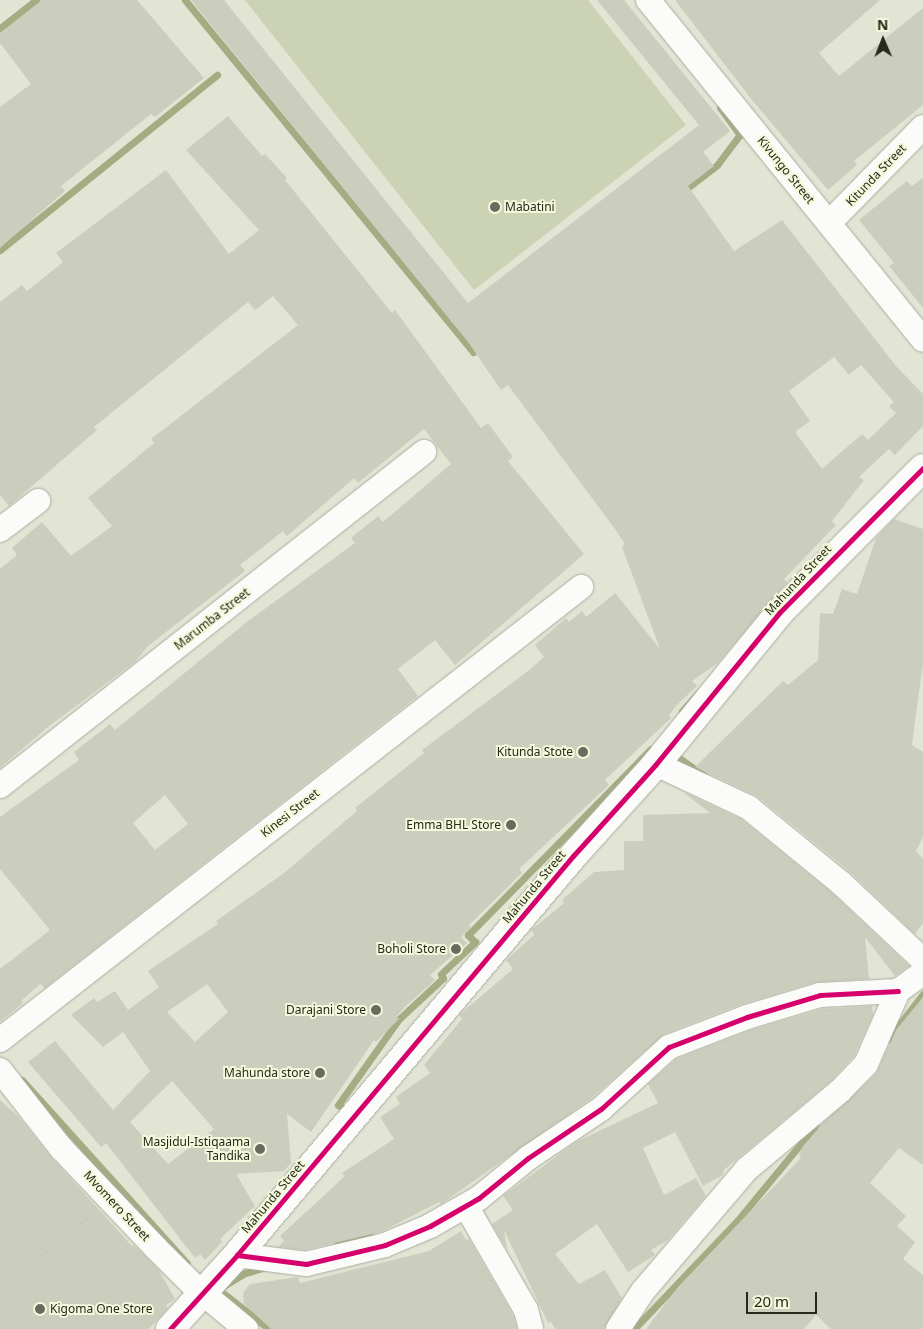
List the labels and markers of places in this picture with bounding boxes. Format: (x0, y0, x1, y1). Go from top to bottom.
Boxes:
place label: Mabatini (505, 200, 555, 214)
marker: Mabatini (489, 201, 501, 213)
place label: Kitunda Stote (497, 745, 573, 759)
marker: Kitunda Stote (577, 746, 589, 758)
place label: Emma BHL Store (406, 818, 501, 832)
marker: Emma BHL Store (505, 819, 517, 831)
place label: Boholi Store (377, 942, 446, 956)
marker: Boholi Store (450, 943, 462, 955)
place label: Darajani Store (286, 1003, 366, 1017)
marker: Darajani Store (370, 1004, 382, 1016)
place label: Mahunda store (224, 1066, 310, 1080)
marker: Mahunda store (314, 1067, 326, 1079)
place label: Masjidul-Istiqaama Tandika (143, 1135, 250, 1163)
marker: Masjidul-Istiqaama Tandika (254, 1143, 266, 1155)
place label: Kigoma One Store (50, 1302, 153, 1316)
marker: Kigoma One Store (34, 1303, 46, 1315)

